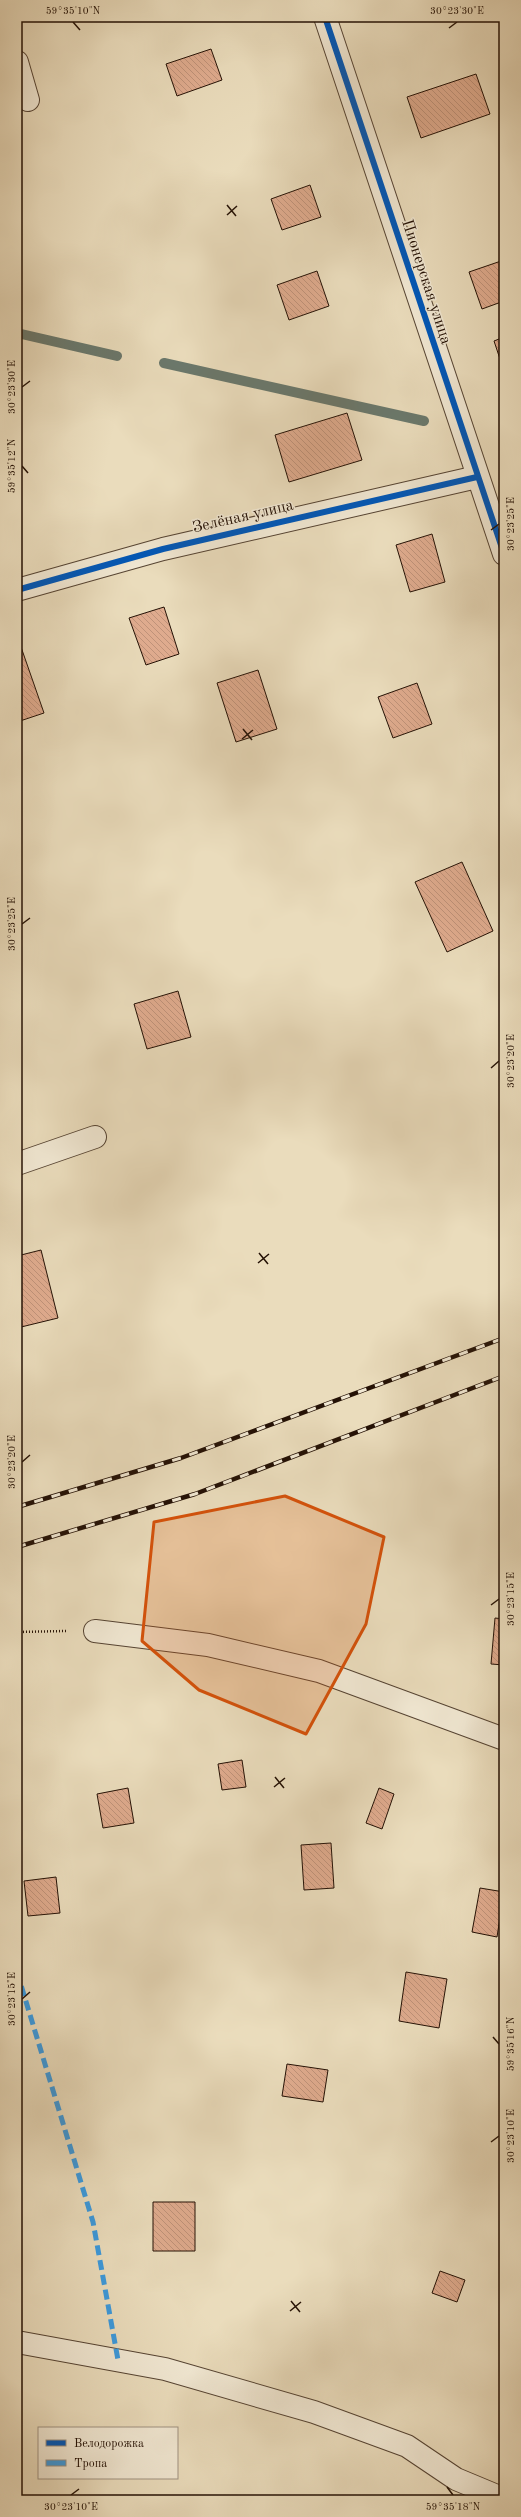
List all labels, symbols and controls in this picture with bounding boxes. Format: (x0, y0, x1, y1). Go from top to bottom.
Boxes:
text: 59°35'10"N (46, 6, 101, 16)
text: 30°23'30"E (430, 6, 484, 16)
street label: Пионерская улица (398, 218, 454, 346)
text: 30°23'30"E (7, 360, 17, 414)
text: 59°35'12"N (7, 438, 17, 493)
text: 30°23'25"E (506, 497, 516, 551)
street label: Зелёная улица (191, 498, 295, 536)
text: 30°23'25"E (7, 897, 17, 951)
text: 30°23'20"E (506, 1034, 516, 1088)
text: 30°23'20"E (7, 1435, 17, 1489)
text: 30°23'15"E (506, 1572, 516, 1626)
text: 30°23'15"E (7, 1972, 17, 2026)
text: 59°35'16"N (506, 2016, 516, 2071)
text: 30°23'10"E (506, 2109, 516, 2163)
legend (38, 2427, 178, 2479)
text: Велодорожка (74, 2438, 144, 2450)
text: Тропа (74, 2458, 107, 2470)
text: 30°23'10"E (44, 2502, 98, 2512)
text: 59°35'18"N (426, 2502, 481, 2512)

